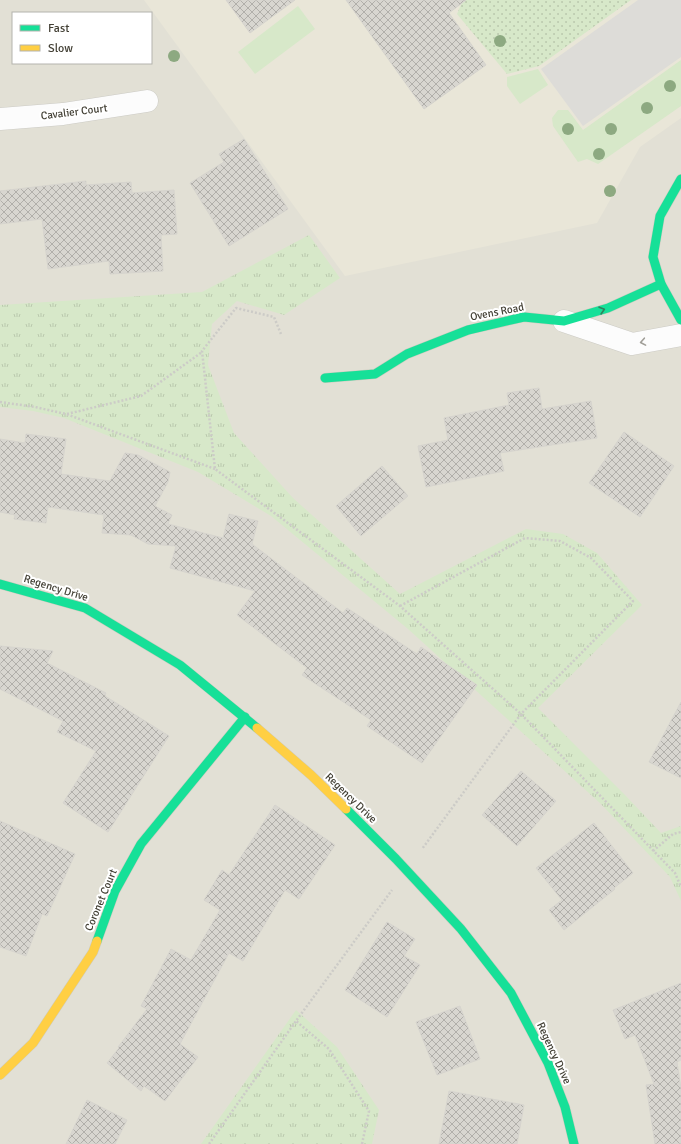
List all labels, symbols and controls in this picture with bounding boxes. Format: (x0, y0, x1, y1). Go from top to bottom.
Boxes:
legend (12, 12, 152, 64)
text: Fast (48, 21, 69, 36)
text: Slow (48, 41, 73, 56)
street label: Cavalier Court (40, 101, 108, 123)
street label: Ovens Road (469, 300, 525, 324)
one-way arrow (598, 306, 605, 315)
one-way arrow (640, 337, 646, 346)
street label: Regency Drive (22, 572, 90, 604)
street label: Regency Drive (323, 770, 379, 826)
street label: Coronet Court (82, 867, 120, 933)
street label: Regency Drive (534, 1020, 574, 1086)

